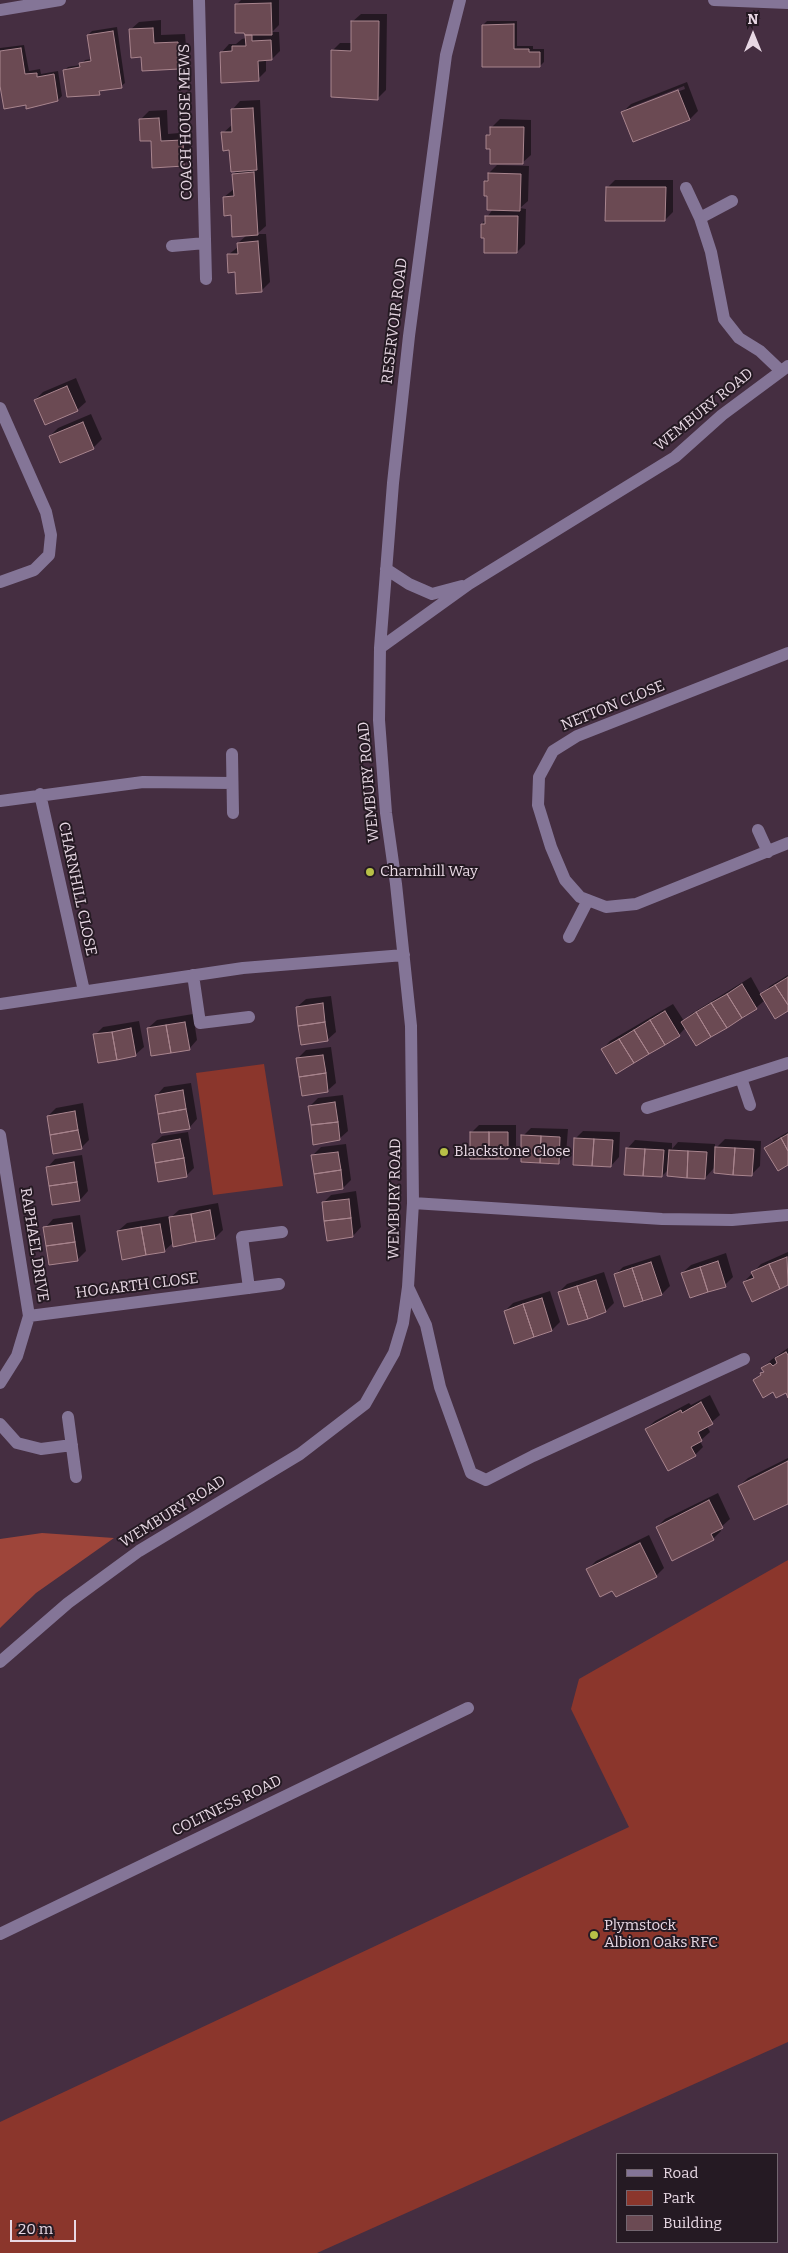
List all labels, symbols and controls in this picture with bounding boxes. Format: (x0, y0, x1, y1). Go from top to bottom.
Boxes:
north arrow (728, 10, 778, 60)
text: N (748, 11, 758, 28)
street label: COACH HOUSE MEWS (176, 44, 196, 200)
street label: RESERVOIR ROAD (378, 257, 412, 385)
street label: WEMBURY ROAD (651, 365, 757, 455)
street label: NETTON CLOSE (559, 677, 667, 735)
street label: WEMBURY ROAD (355, 721, 383, 843)
street label: CHARNHILL CLOSE (54, 820, 100, 958)
place label: Charnhill Way (380, 863, 478, 881)
marker: Charnhill Way (364, 866, 376, 878)
street label: WEMBURY ROAD (385, 1138, 405, 1260)
place label: Blackstone Close (454, 1143, 571, 1161)
marker: Blackstone Close (438, 1146, 450, 1158)
street label: RAPHAEL DRIVE (16, 1187, 52, 1303)
street label: HOGARTH CLOSE (75, 1270, 199, 1302)
street label: WEMBURY ROAD (117, 1472, 229, 1552)
street label: COLTNESS ROAD (169, 1772, 285, 1840)
place label: Plymstock Albion Oaks RFC (604, 1917, 718, 1952)
marker: Plymstock Albion Oaks RFC (588, 1929, 600, 1941)
legend (616, 2153, 778, 2243)
text: Road (663, 2164, 698, 2182)
text: Park (663, 2189, 695, 2207)
scale bar (12, 2210, 79, 2242)
text: Building (663, 2214, 722, 2232)
text: 20 m (18, 2220, 53, 2238)

